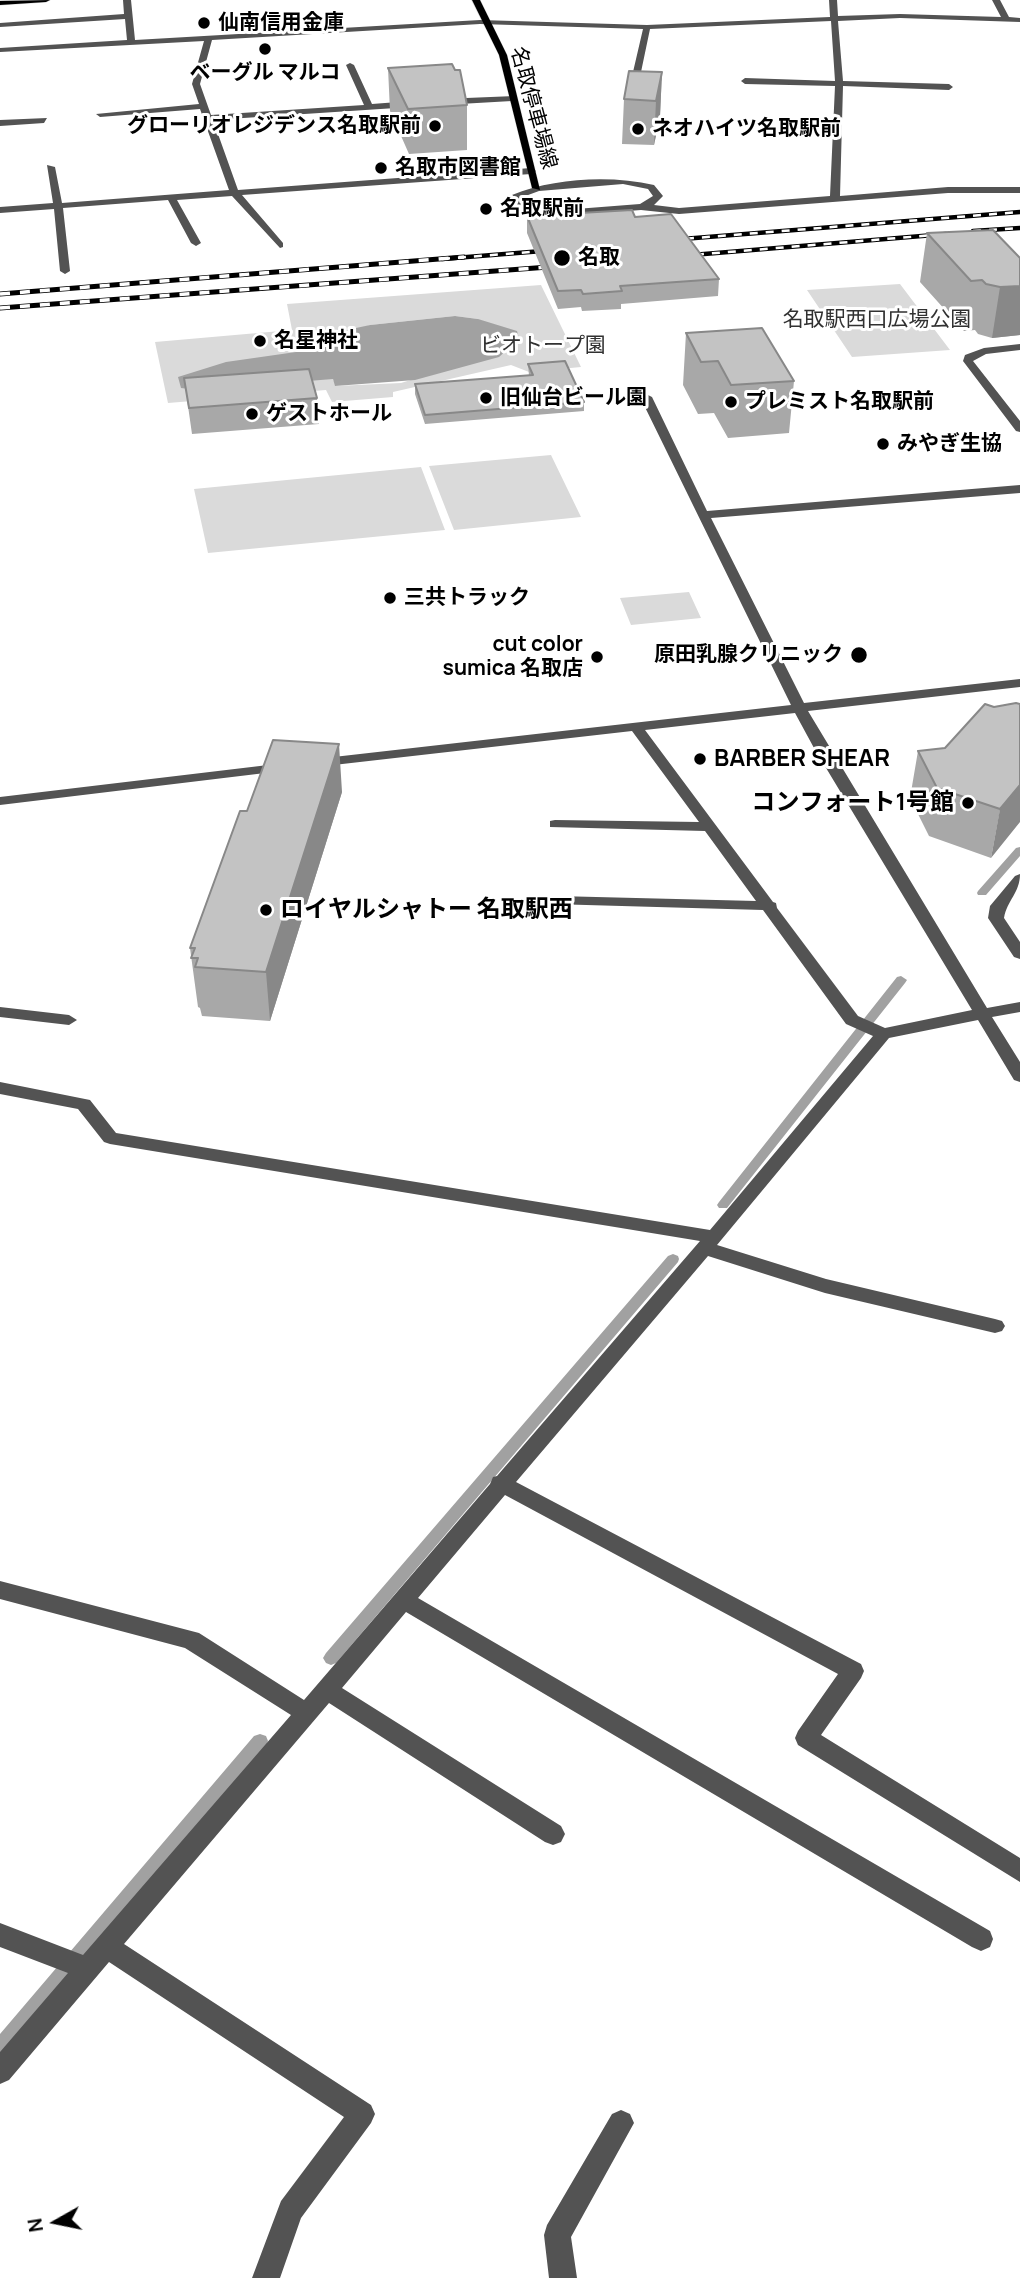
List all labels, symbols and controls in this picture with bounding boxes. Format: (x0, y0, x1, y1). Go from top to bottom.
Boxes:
place label: 仙南信用金庫 (218, 10, 344, 36)
marker: 仙南信用金庫 (196, 15, 212, 31)
marker: ベーグル マルコ (257, 41, 273, 57)
street label: 名取停車場線 (505, 44, 561, 172)
place label: ベーグル マルコ (189, 60, 341, 86)
place label: グローリオレジデンス名取駅前 (127, 113, 421, 139)
place label: ネオハイツ名取駅前 (652, 116, 841, 142)
marker: グローリオレジデンス名取駅前 (427, 118, 443, 134)
marker: ネオハイツ名取駅前 (630, 121, 646, 137)
place label: 名取市図書館 (395, 155, 521, 181)
marker: 名取市図書館 (373, 160, 389, 176)
place label: 名取駅前 (500, 196, 584, 222)
marker: 名取駅前 (478, 201, 494, 217)
place label: 名取 (578, 245, 620, 271)
marker: 名取 (552, 248, 572, 268)
park label: 名取駅西口広場公園 (783, 307, 971, 333)
place label: 名星神社 (274, 328, 358, 354)
marker: 名星神社 (252, 333, 268, 349)
park label: ビオトープ園 (480, 333, 606, 359)
place label: 旧仙台ビール園 (500, 385, 647, 411)
place label: プレミスト名取駅前 (745, 389, 934, 415)
marker: 旧仙台ビール園 (478, 390, 494, 406)
marker: プレミスト名取駅前 (723, 394, 739, 410)
place label: ゲストホール (266, 401, 392, 427)
marker: ゲストホール (244, 406, 260, 422)
place label: みやぎ生協 (897, 431, 1002, 457)
marker: みやぎ生協 (875, 436, 891, 452)
place label: 三共トラック (404, 585, 530, 611)
marker: 三共トラック (382, 590, 398, 606)
place label: cut color sumica 名取店 (443, 632, 583, 682)
place label: 原田乳腺クリニック (654, 642, 843, 668)
marker: 原田乳腺クリニック (849, 645, 869, 665)
marker: cut color sumica 名取店 (589, 649, 605, 665)
place label: BARBER SHEAR (714, 745, 890, 773)
marker: BARBER SHEAR (692, 751, 708, 767)
place label: コンフォート1号館 (751, 789, 954, 817)
marker: コンフォート1号館 (960, 795, 976, 811)
place label: ロイヤルシャトー 名取駅西 (280, 896, 573, 924)
marker: ロイヤルシャトー 名取駅西 (258, 902, 274, 918)
north arrow (21, 2187, 91, 2257)
text: N (21, 2217, 49, 2234)

